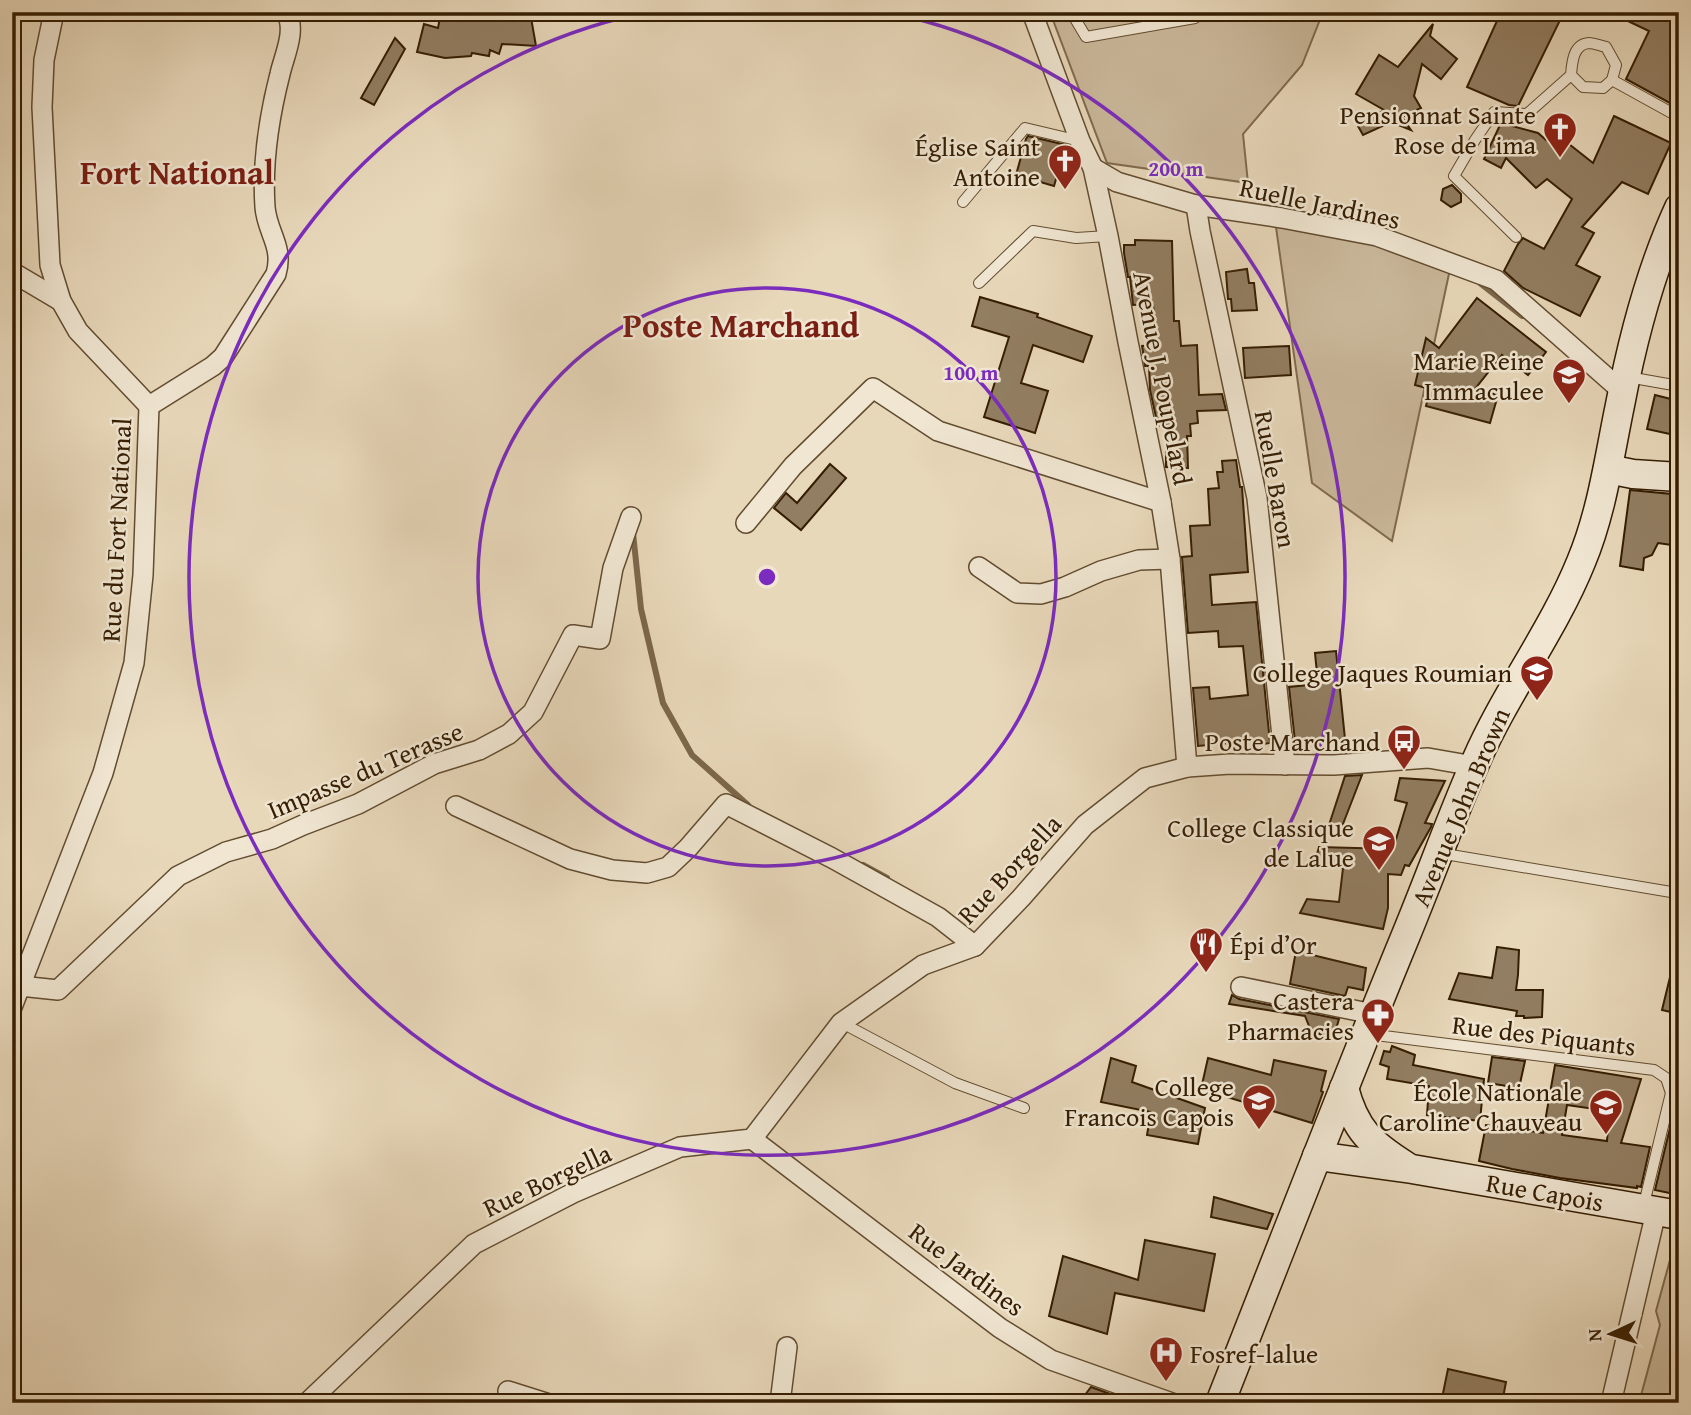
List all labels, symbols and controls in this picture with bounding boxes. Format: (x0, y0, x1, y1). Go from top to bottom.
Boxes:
place label: Pensionnat Sainte Rose de Lima (1340, 95, 1537, 164)
church icon: Pensionnat Sainte Rose de Lima (1541, 110, 1579, 159)
place label: Église Saint Antoine (915, 127, 1040, 196)
church icon: Église Saint Antoine (1046, 142, 1084, 191)
district label: Fort National (80, 148, 274, 196)
text: 200 m (1148, 153, 1204, 184)
street label: Ruelle Jardines (1236, 167, 1404, 239)
street label: Avenue J. Poupelard (1123, 268, 1203, 488)
district label: Poste Marchand (623, 301, 859, 349)
place label: Marie Reine Immaculee (1413, 341, 1544, 410)
school or university icon: Marie Reine Immaculee (1550, 356, 1588, 405)
text: 100 m (943, 357, 999, 388)
street label: Ruelle Baron (1245, 407, 1307, 551)
street label: Rue du Fort National (91, 417, 141, 643)
centre of rings (755, 565, 779, 589)
place label: College Jaques Roumian (1253, 653, 1512, 692)
school or university icon: College Jaques Roumian (1518, 653, 1556, 702)
street label: Avenue John Brown (1400, 701, 1520, 913)
street label: Impasse du Terasse (261, 711, 469, 829)
place label: Poste Marchand (1205, 722, 1380, 761)
bus stop icon: Poste Marchand (1385, 722, 1423, 771)
street label: Rue Borgella (948, 805, 1071, 933)
place label: College Classique de Lalue (1167, 808, 1354, 877)
school or university icon: College Classique de Lalue (1360, 823, 1398, 872)
restaurant icon: Épi d’Or (1187, 925, 1225, 974)
place label: Épi d’Or (1230, 925, 1317, 964)
place label: Castera Pharmacies (1228, 981, 1355, 1050)
pharmacy icon: Castera Pharmacies (1359, 996, 1397, 1045)
street label: Rue des Piquants (1450, 1004, 1638, 1066)
place label: College Francois Capois (1064, 1067, 1234, 1136)
place label: École Nationale Caroline Chauveau (1379, 1072, 1582, 1141)
school or university icon: College Francois Capois (1240, 1082, 1278, 1131)
school or university icon: École Nationale Caroline Chauveau (1587, 1087, 1625, 1136)
street label: Rue Borgella (476, 1133, 618, 1227)
street label: Rue Capois (1483, 1163, 1607, 1221)
street label: Rue Jardines (901, 1212, 1033, 1326)
north arrow (1576, 1300, 1646, 1370)
text: N (1580, 1328, 1608, 1342)
hospital icon: Fosref-lalue (1147, 1334, 1185, 1383)
place label: Fosref-lalue (1190, 1334, 1318, 1373)

